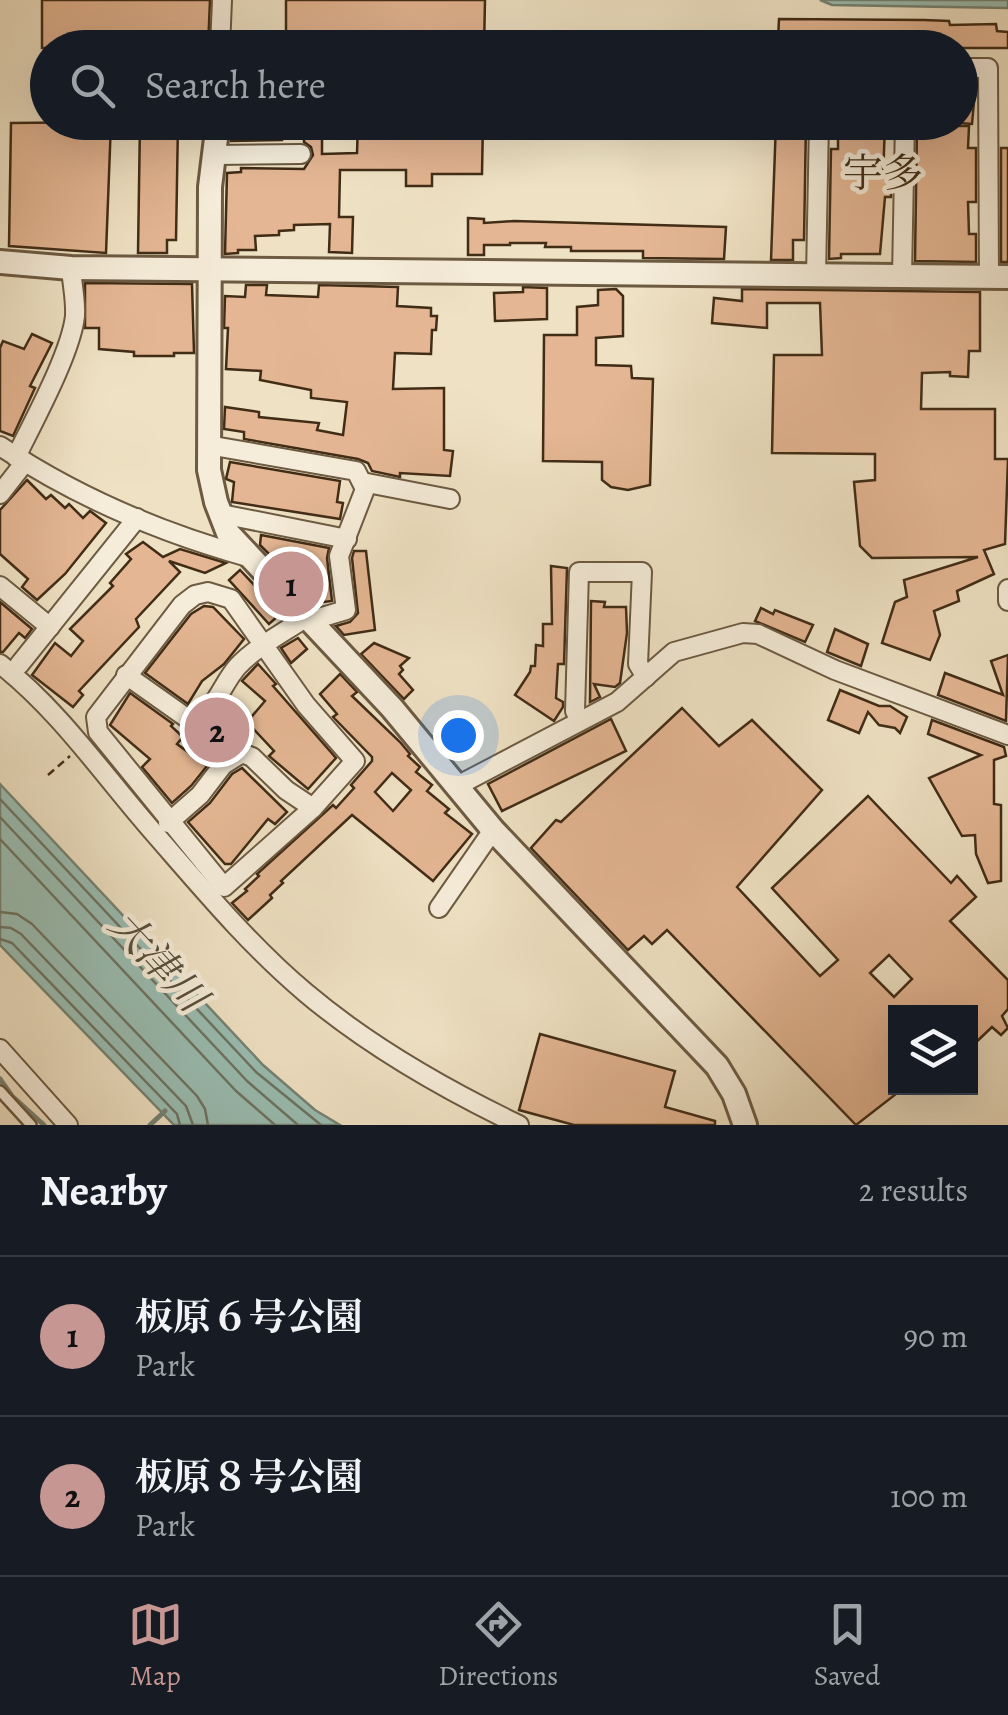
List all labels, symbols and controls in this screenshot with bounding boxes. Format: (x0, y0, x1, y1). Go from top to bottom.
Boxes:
search box (30, 30, 978, 140)
icon: search (65, 58, 120, 113)
text: Search here (145, 59, 326, 111)
district label: 宇多 (843, 146, 923, 201)
pin: 1 (258, 546, 324, 622)
pin: 2 (184, 692, 250, 768)
your location (433, 710, 484, 761)
water label: 大津川 (97, 898, 222, 1027)
map controls (888, 1005, 978, 1095)
button: layers (888, 1005, 978, 1095)
text: Nearby (40, 1162, 167, 1219)
text: 2 results (859, 1168, 968, 1212)
text: 板原６号公園 (135, 1291, 363, 1343)
text: 1 (67, 1314, 78, 1358)
text: 90 m (903, 1314, 968, 1358)
text: Park (135, 1343, 195, 1387)
text: 板原８号公園 (135, 1451, 363, 1503)
text: 2 (65, 1474, 80, 1518)
text: 100 m (890, 1474, 968, 1518)
text: Park (135, 1503, 195, 1547)
tab: Map (128, 1597, 183, 1695)
tab: Directions (438, 1597, 558, 1695)
tab: Saved (814, 1597, 880, 1695)

